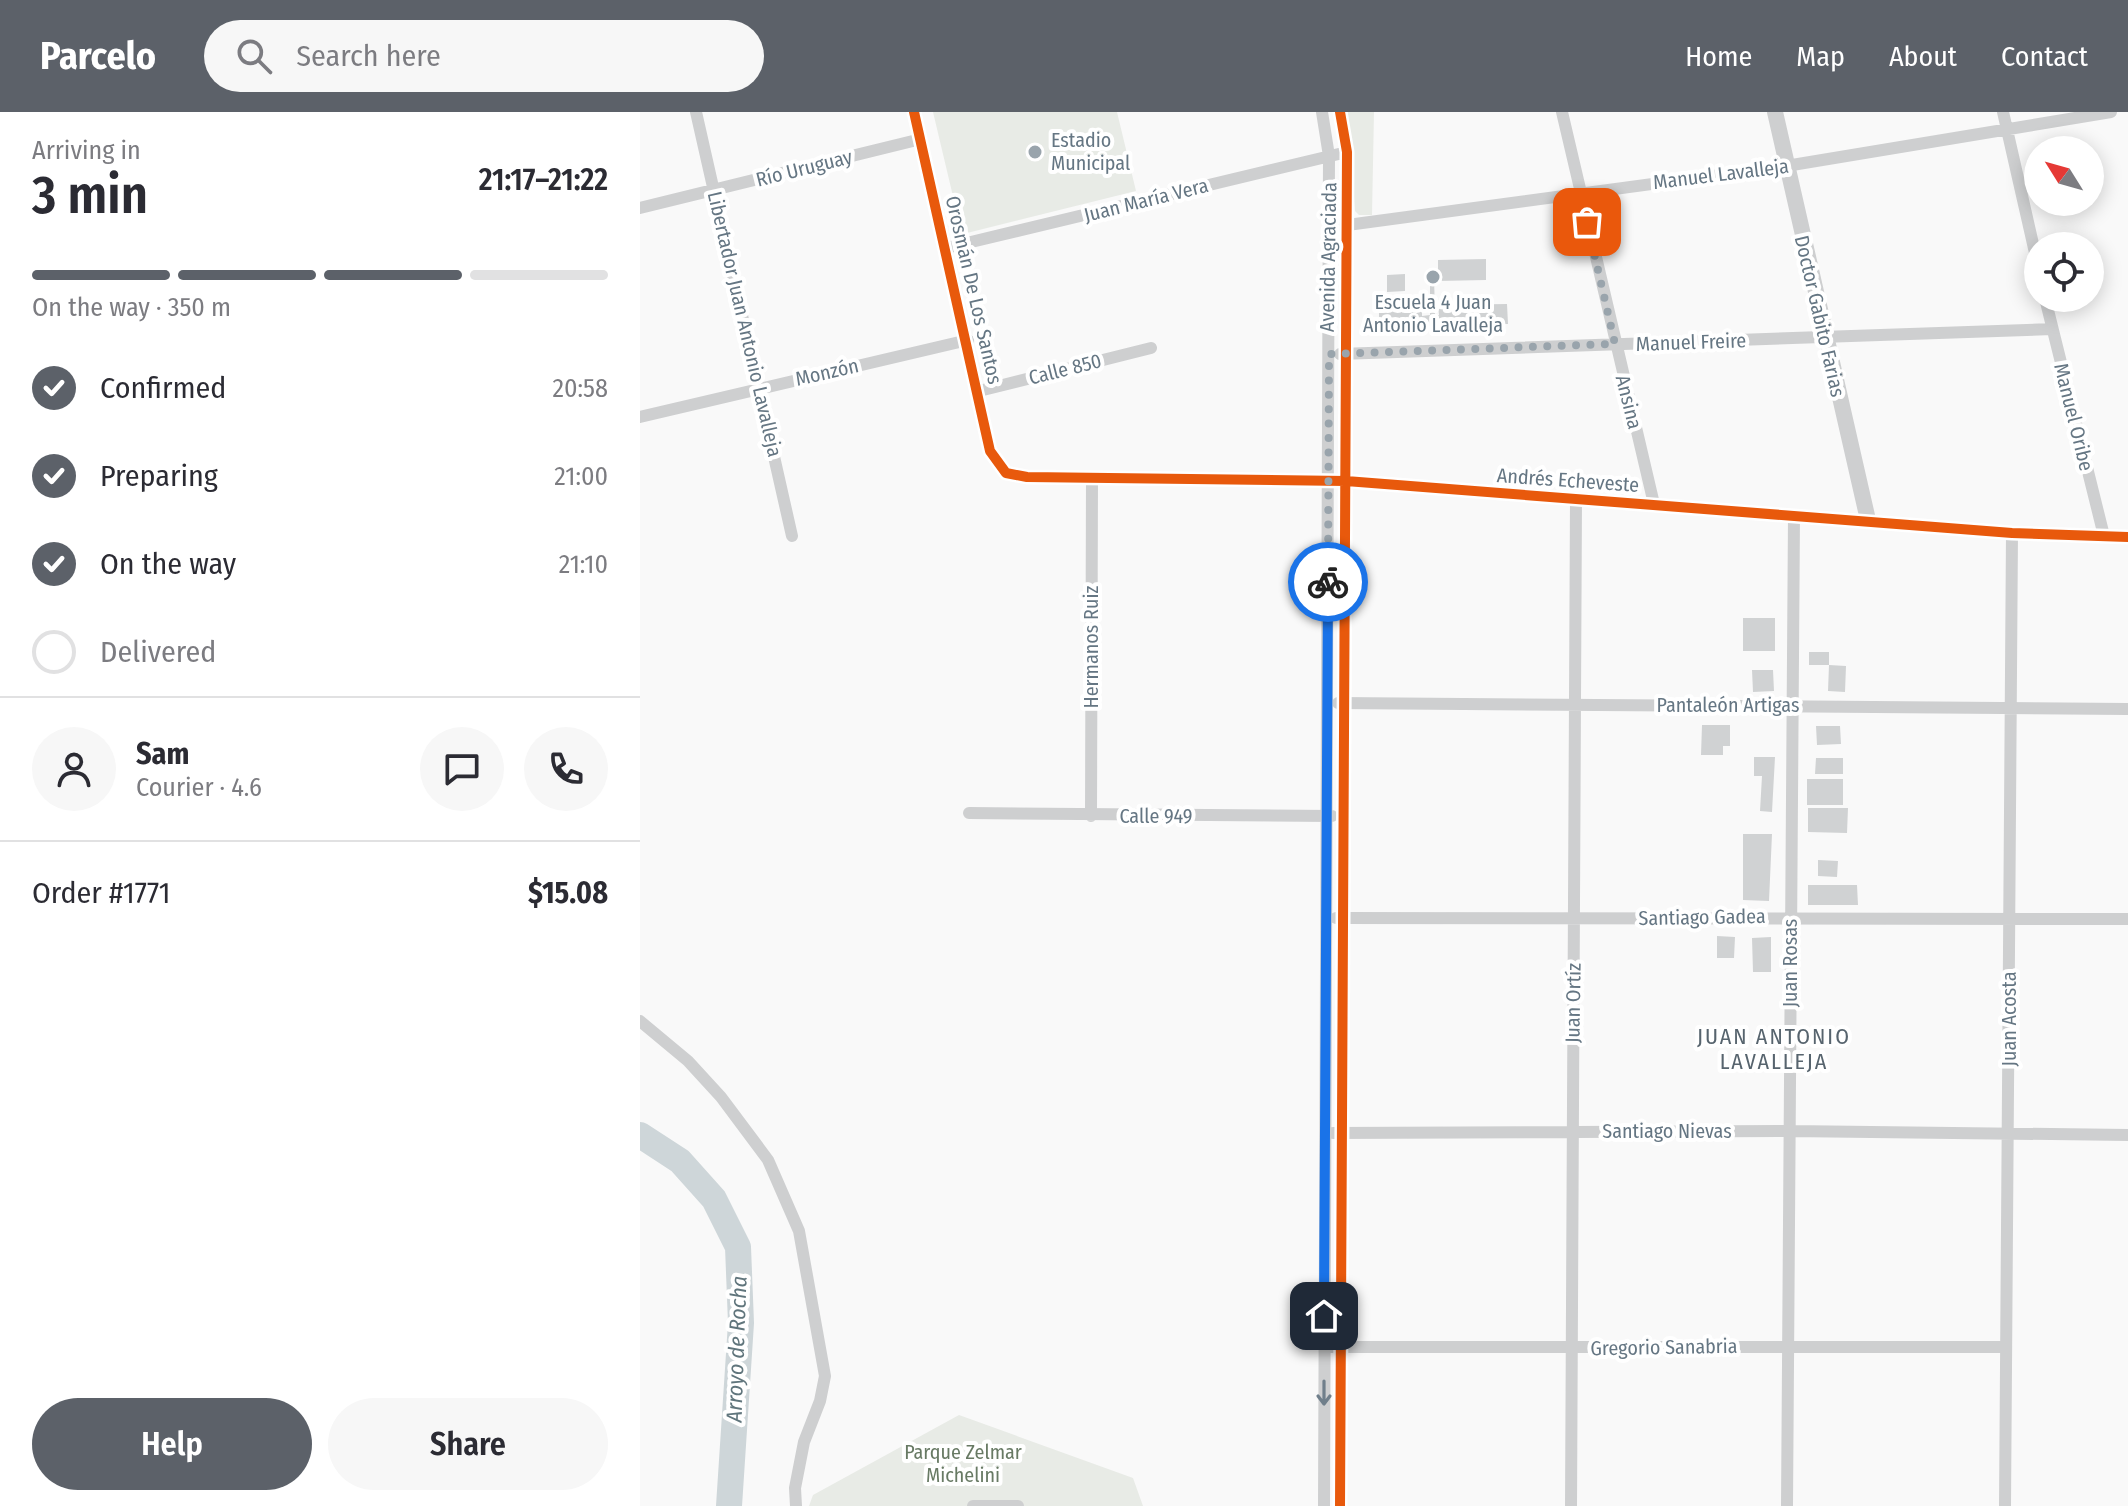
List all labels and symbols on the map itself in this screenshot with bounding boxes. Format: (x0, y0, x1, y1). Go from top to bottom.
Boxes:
place label: Estadio Municipal (1051, 128, 1130, 175)
north arrow (2024, 136, 2104, 216)
marker: Estadio Municipal (1026, 143, 1044, 161)
street label: Río Uruguay (753, 144, 855, 192)
street label: Manuel Lavalleja (1652, 154, 1790, 194)
street label: Juan María Vera (1081, 173, 1211, 227)
street label: Avenida Agraciada (1315, 182, 1341, 332)
pin (1553, 188, 1621, 256)
street label: Libertador Juan Antonio Lavalleja (703, 189, 787, 459)
street label: Orosmán De Los Santos (941, 194, 1007, 386)
street label: Doctor Gabito Farias (1790, 233, 1850, 399)
marker: Escuela 4 Juan Antonio Lavalleja (1424, 268, 1442, 286)
place label: Escuela 4 Juan Antonio Lavalleja (1363, 290, 1503, 337)
street label: Manuel Freire (1635, 328, 1747, 356)
street label: Calle 850 (1026, 348, 1104, 390)
street label: Monzón (793, 353, 861, 391)
street label: Manuel Oribe (2049, 361, 2099, 473)
street label: Ansina (1611, 372, 1647, 432)
street label: Andrés Echeveste (1496, 463, 1640, 497)
courier (1288, 542, 1368, 622)
street label: Hermanos Ruiz (1079, 586, 1103, 708)
street label: Pantaleón Artigas (1657, 693, 1799, 717)
street label: Calle 949 (1119, 804, 1193, 828)
street label: Santiago Gadea (1638, 904, 1766, 930)
street label: Juan Rosas (1778, 919, 1802, 1007)
street label: Juan Ortíz (1560, 963, 1586, 1043)
street label: Juan Acosta (1997, 972, 2021, 1066)
district label: JUAN ANTONIO LAVALLEJA (1697, 1023, 1851, 1075)
street label: Santiago Nievas (1602, 1119, 1732, 1143)
water label: Arroyo de Rocha (720, 1275, 753, 1424)
pin (1290, 1282, 1358, 1350)
street label: Gregorio Sanabria (1590, 1334, 1738, 1360)
one-way arrow (1316, 1379, 1332, 1406)
park label: Parque Zelmar Michelini (904, 1440, 1022, 1487)

